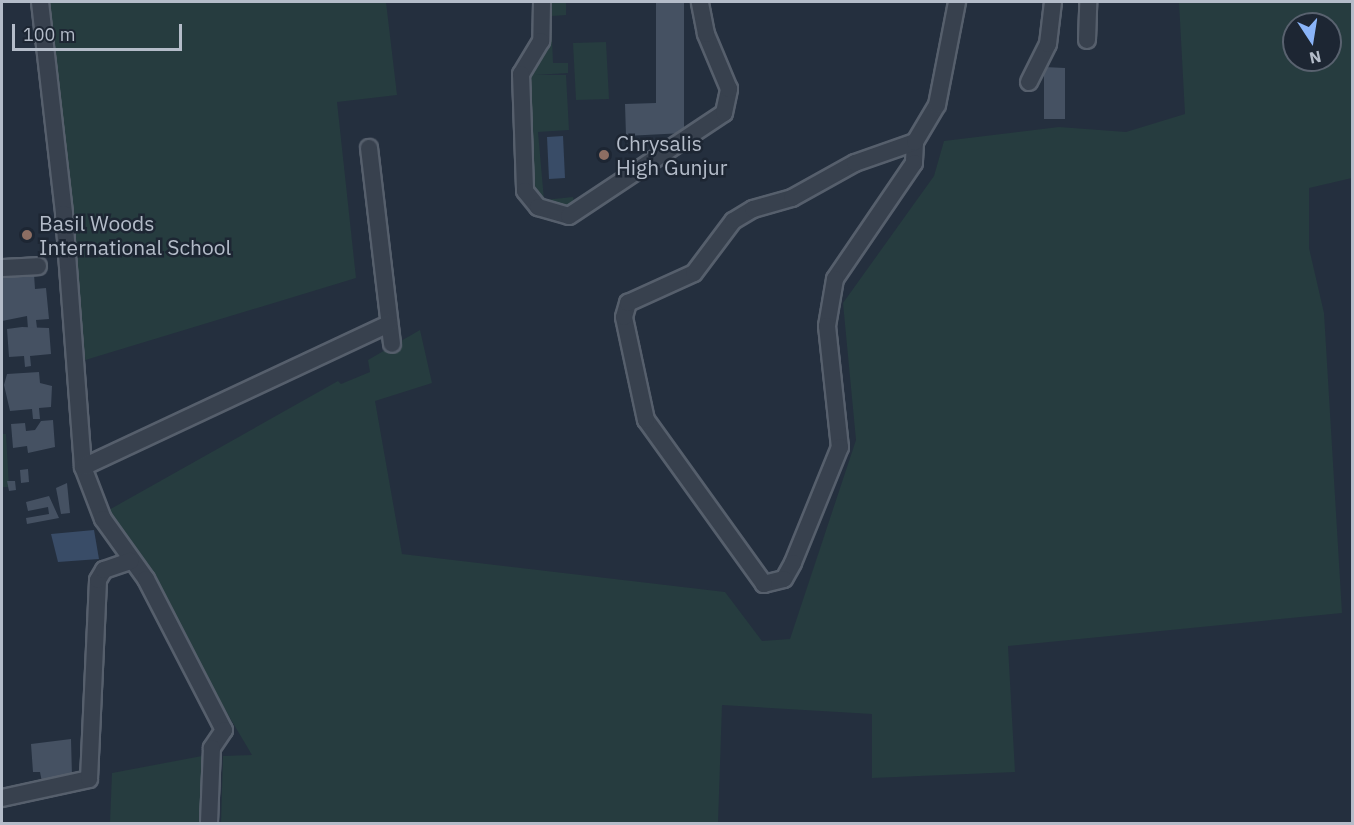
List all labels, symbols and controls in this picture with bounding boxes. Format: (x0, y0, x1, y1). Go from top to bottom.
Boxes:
scale bar (15, 12, 184, 50)
north arrow (1282, 12, 1342, 72)
text: 100 m (23, 23, 75, 46)
text: N (1308, 47, 1323, 69)
place label: Chrysalis High Gunjur (616, 130, 727, 180)
marker: Chrysalis High Gunjur (597, 148, 611, 162)
place label: Basil Woods International School (39, 210, 231, 260)
marker: Basil Woods International School (20, 228, 34, 242)

